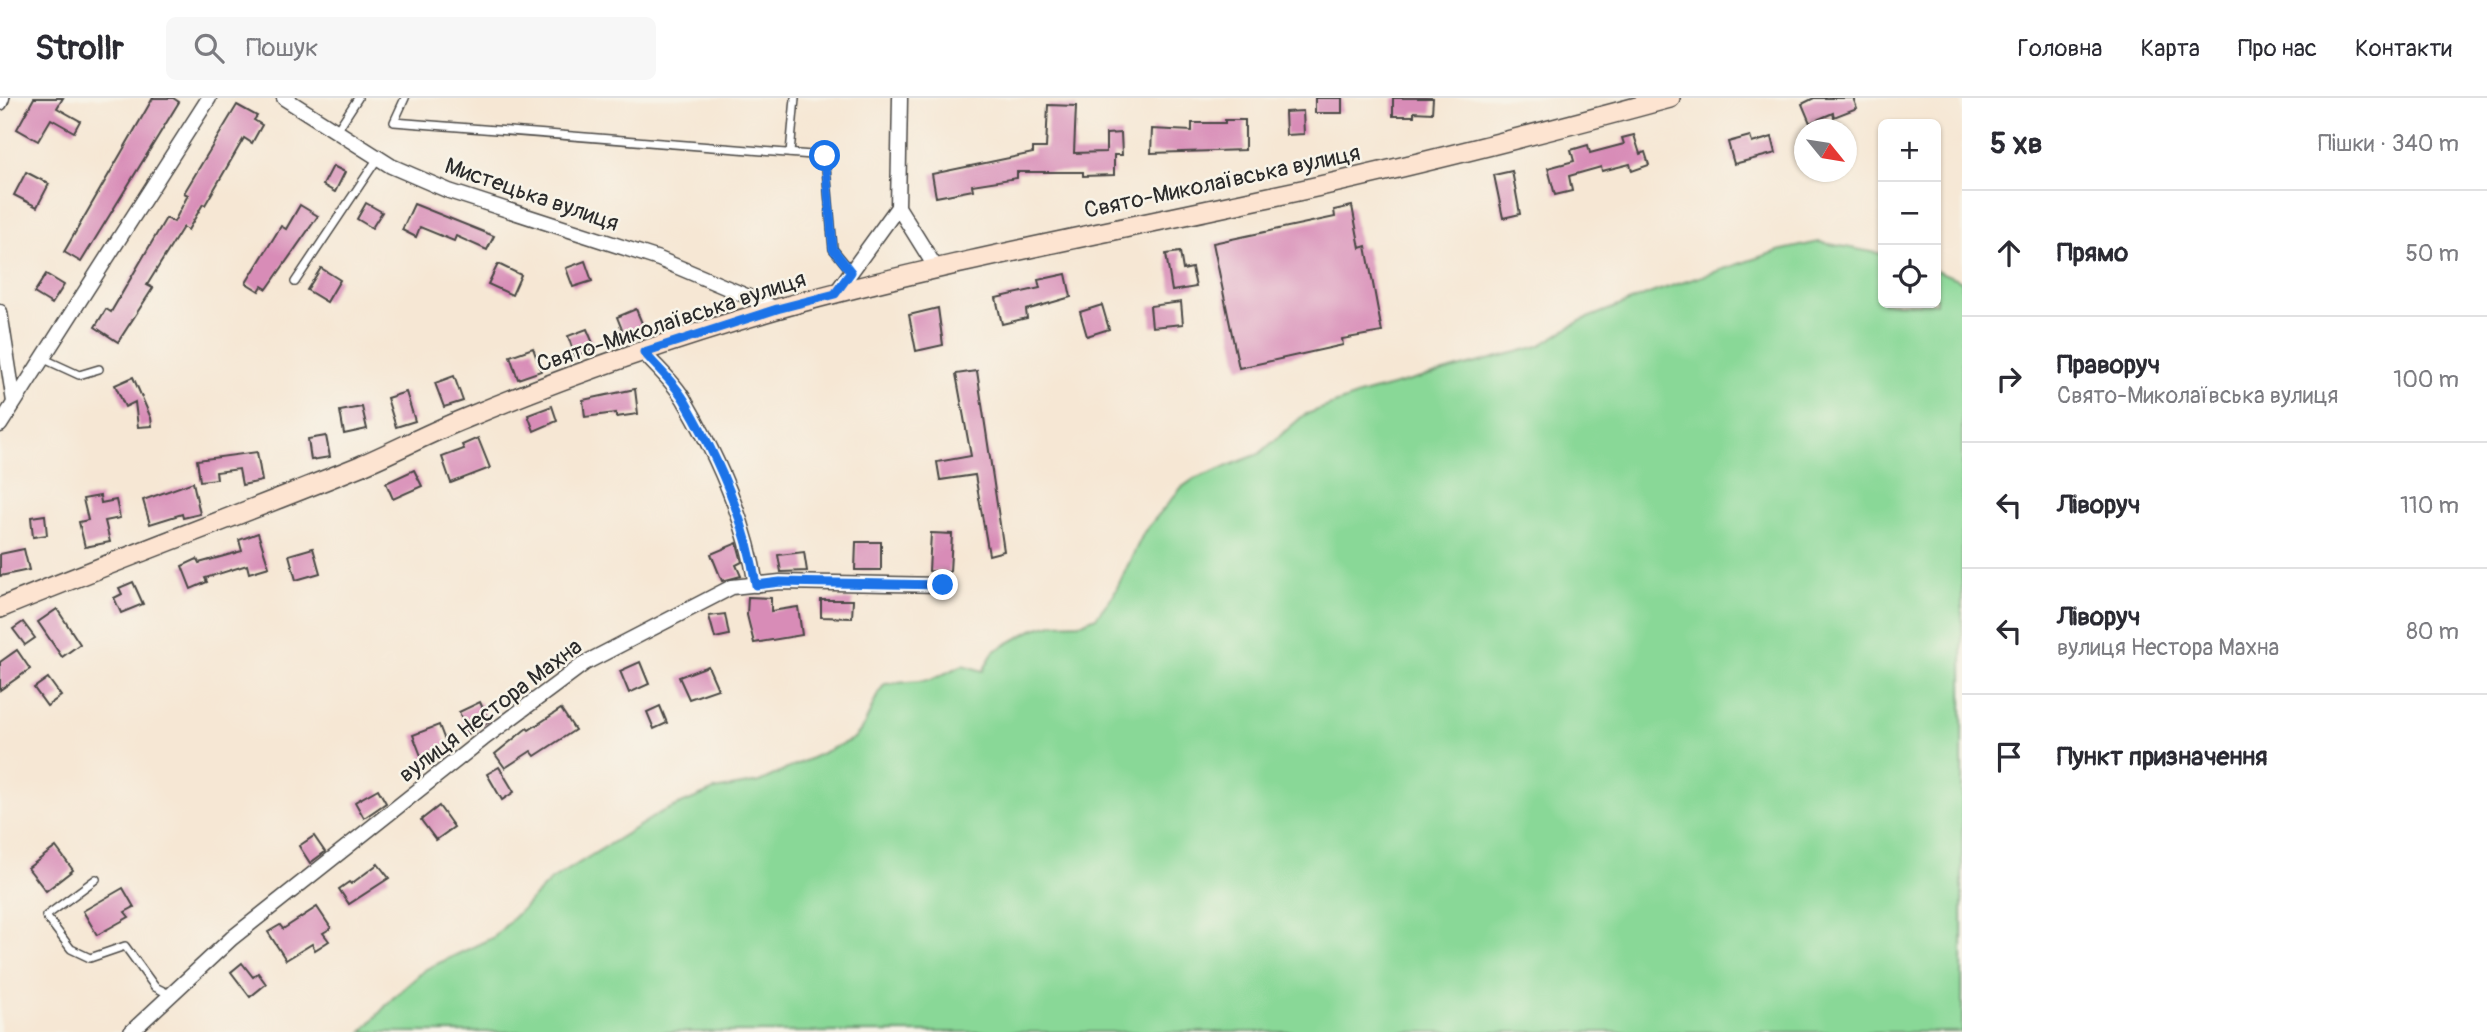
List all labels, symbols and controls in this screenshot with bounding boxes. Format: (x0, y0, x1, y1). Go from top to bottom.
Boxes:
search box (166, 17, 656, 80)
text: Strollr (35, 28, 124, 69)
icon: search (190, 29, 228, 67)
text: Пошук (246, 32, 318, 64)
text: Головна (2018, 34, 2102, 63)
text: Карта (2140, 34, 2200, 63)
text: Про нас (2238, 34, 2317, 63)
text: Контакти (2355, 34, 2452, 63)
north arrow (1794, 119, 1857, 182)
map controls (1878, 119, 1941, 308)
button: + (1878, 119, 1941, 182)
text: 5 хв (1990, 125, 2043, 162)
text: Пішки · 340 m (2318, 129, 2459, 158)
street label: Свято-Миколаївська вулиця (1081, 138, 1363, 225)
route start (809, 140, 840, 171)
street label: Мистецька вулиця (441, 151, 623, 238)
button: − (1878, 182, 1941, 245)
icon: ahead (1990, 234, 2028, 272)
text: Прямо (2057, 237, 2128, 269)
text: 50 m (2405, 239, 2459, 268)
button: locate (1878, 245, 1941, 308)
street label: Свято-Миколаївська вулиця (533, 264, 809, 379)
text: Праворуч (2057, 349, 2160, 381)
icon: right (1990, 360, 2028, 398)
text: 100 m (2393, 365, 2459, 394)
text: Свято-Миколаївська вулиця (2057, 381, 2338, 410)
icon: left (1990, 486, 2028, 524)
text: Ліворуч (2057, 489, 2141, 521)
text: 110 m (2400, 491, 2459, 520)
route end (927, 569, 958, 600)
text: Ліворуч (2057, 601, 2141, 633)
icon: left (1990, 612, 2028, 650)
text: 80 m (2406, 617, 2459, 646)
street label: вулиця Нестора Махна (393, 632, 588, 789)
text: вулиця Нестора Махна (2057, 633, 2279, 662)
icon: arrive (1990, 738, 2028, 776)
text: Пункт призначення (2057, 741, 2268, 773)

